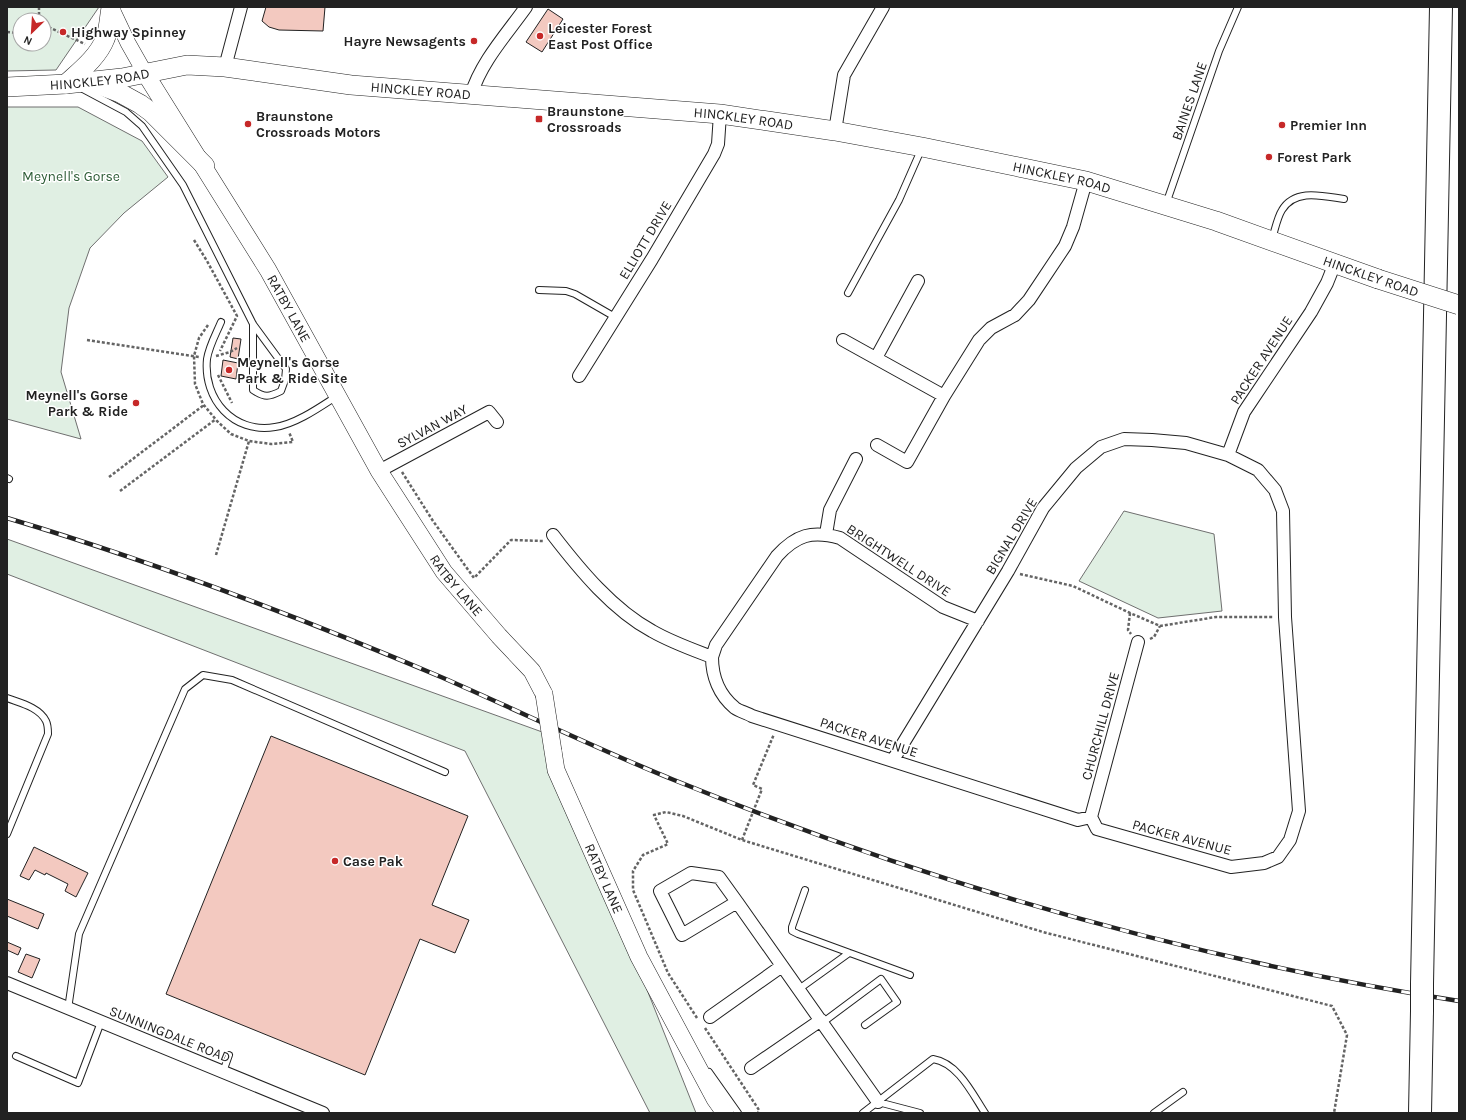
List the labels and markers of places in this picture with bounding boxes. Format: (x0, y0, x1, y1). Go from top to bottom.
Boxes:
place label: Leicester Forest East Post Office (548, 20, 653, 53)
place label: Highway Spinney (71, 24, 186, 41)
marker: Highway Spinney (58, 27, 68, 37)
marker: Leicester Forest East Post Office (535, 31, 545, 41)
place label: Hayre Newsagents (344, 33, 466, 50)
marker: Hayre Newsagents (469, 36, 479, 46)
place label: Braunstone Crossroads (547, 103, 624, 136)
place label: Braunstone Crossroads Motors (256, 108, 381, 141)
marker: Braunstone Crossroads (534, 114, 544, 124)
place label: Premier Inn (1290, 117, 1367, 134)
marker: Braunstone Crossroads Motors (243, 119, 253, 129)
marker: Premier Inn (1277, 120, 1287, 130)
place label: Forest Park (1277, 149, 1352, 166)
marker: Forest Park (1264, 152, 1274, 162)
place label: Meynell's Gorse Park & Ride Site (237, 354, 347, 387)
marker: Meynell's Gorse Park & Ride Site (224, 365, 234, 375)
place label: Meynell's Gorse Park & Ride (25, 387, 128, 420)
marker: Meynell's Gorse Park & Ride (131, 398, 141, 408)
place label: Case Pak (343, 853, 404, 870)
marker: Case Pak (330, 856, 340, 866)

